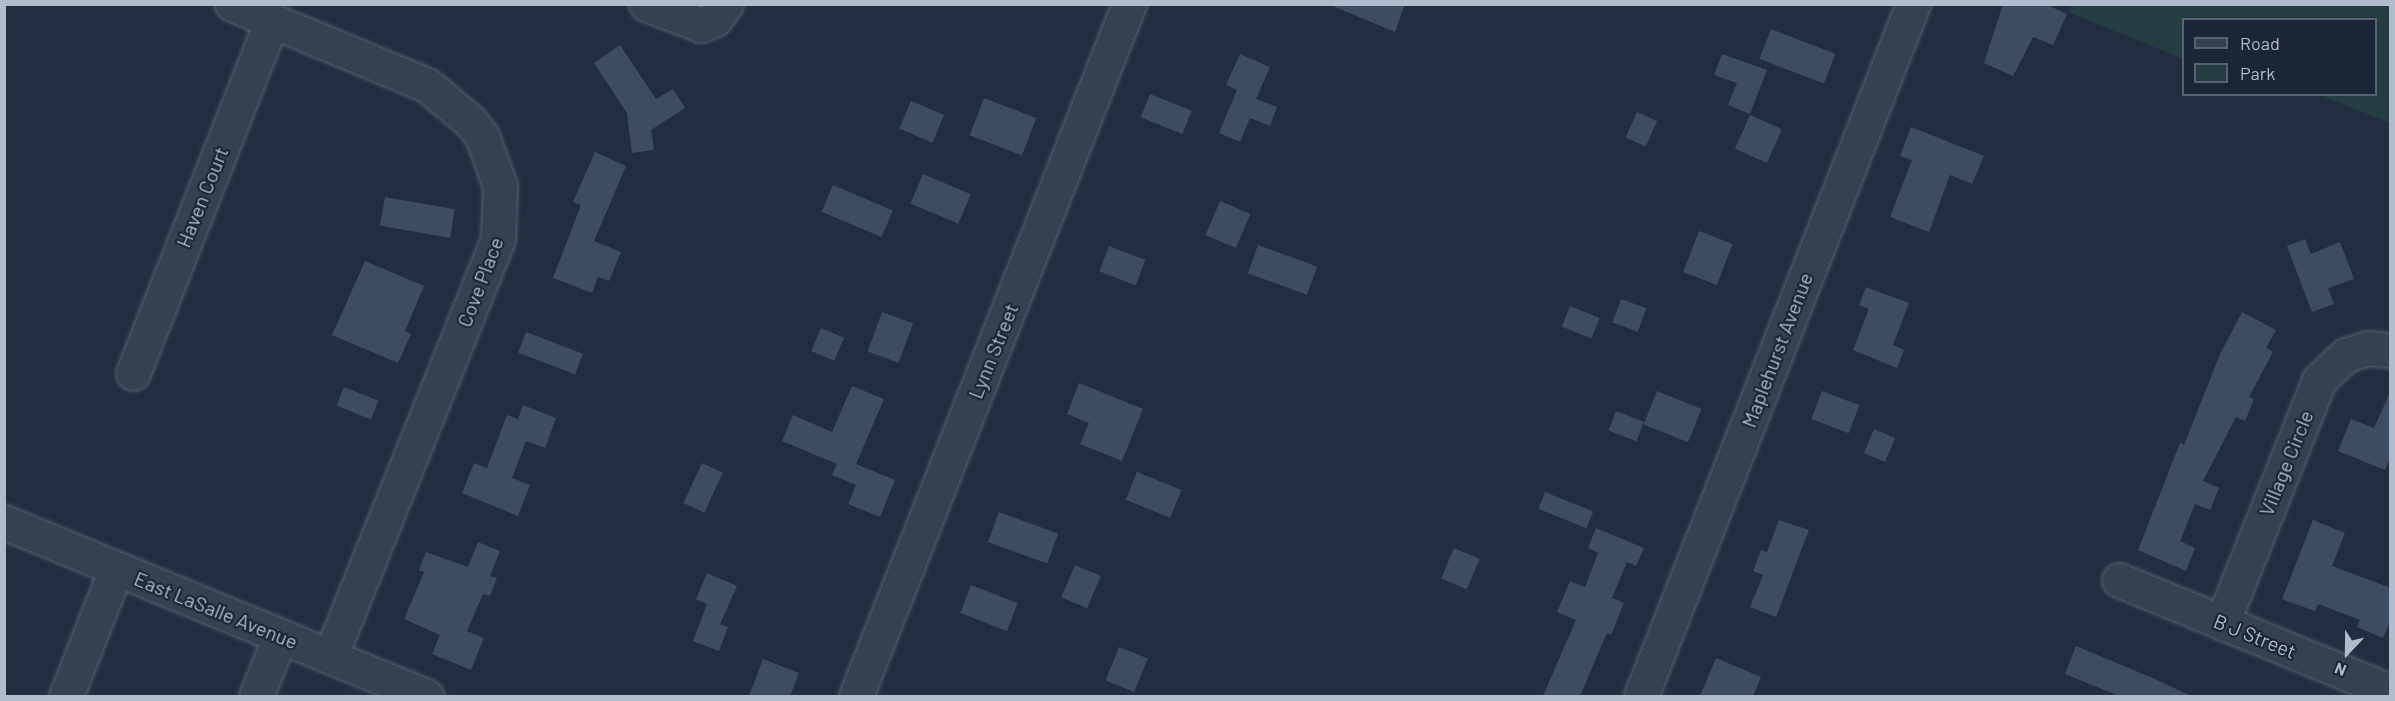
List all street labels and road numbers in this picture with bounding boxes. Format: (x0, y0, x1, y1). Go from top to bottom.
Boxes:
street label: Haven Court (171, 143, 233, 251)
street label: Cove Place (452, 234, 508, 330)
street label: Maplehurst Avenue (1736, 269, 1818, 431)
street label: Lynn Street (963, 300, 1023, 402)
street label: Village Circle (2254, 407, 2318, 519)
street label: East LaSalle Avenue (131, 566, 301, 654)
street label: B J Street (2210, 609, 2300, 663)

